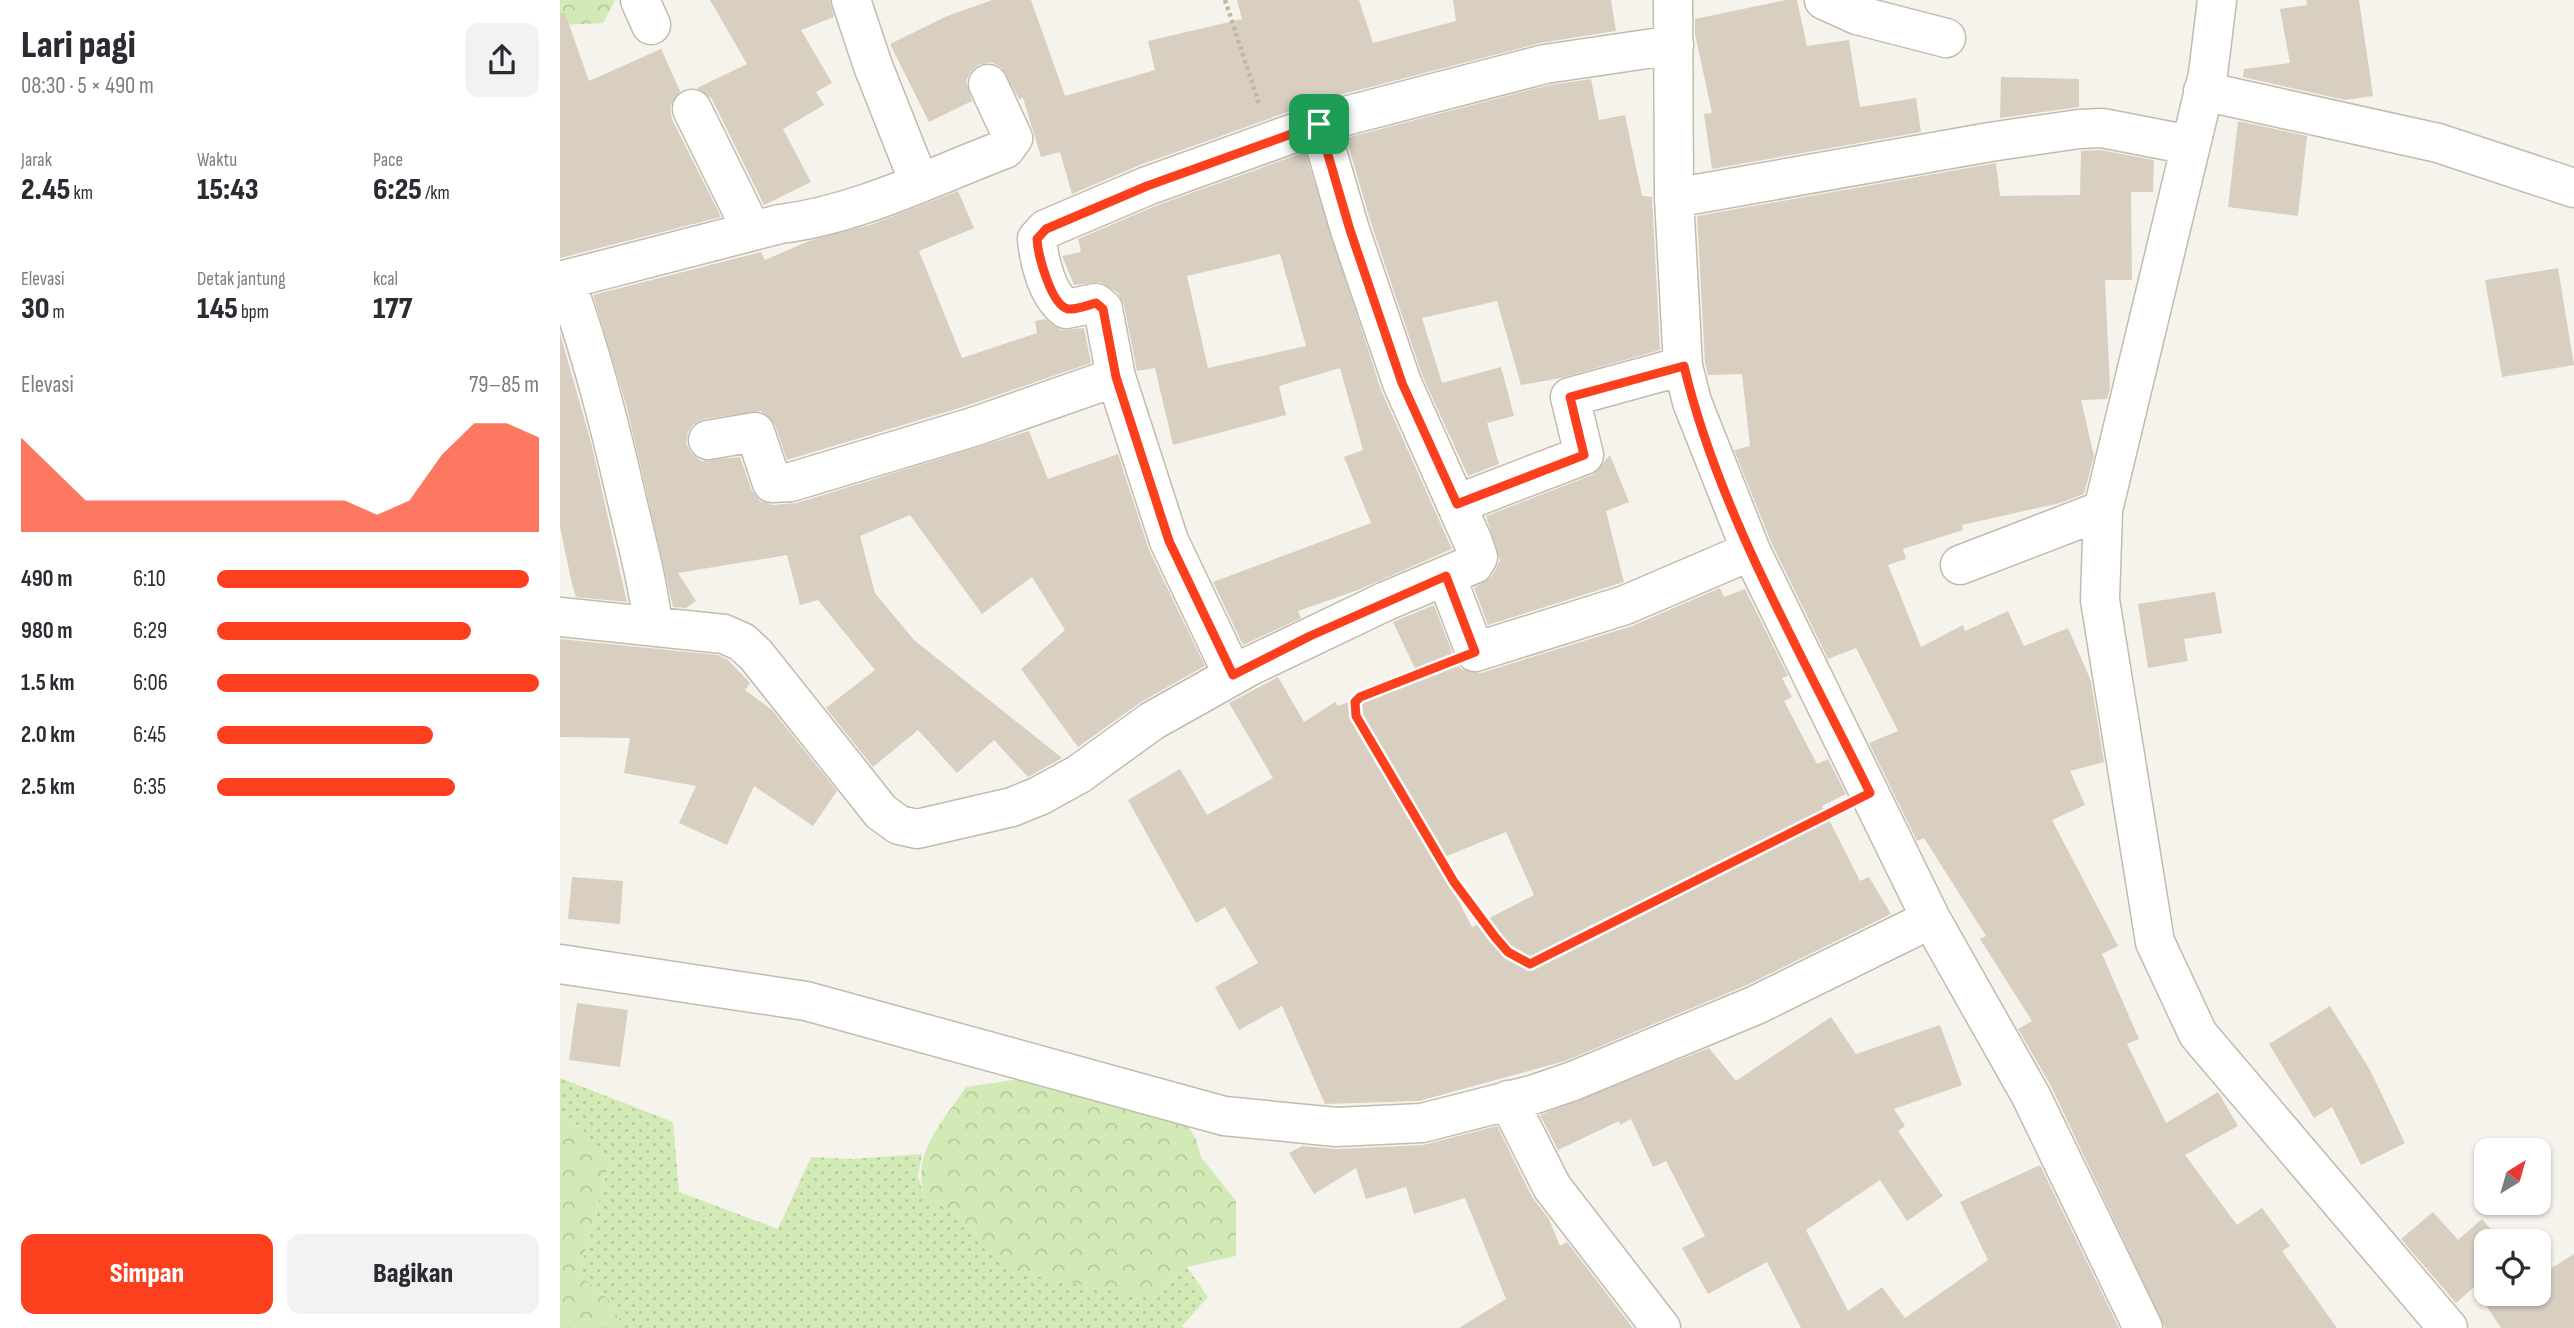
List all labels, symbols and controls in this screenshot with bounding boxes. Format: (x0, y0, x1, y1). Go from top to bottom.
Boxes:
text: Lari pagi (21, 23, 136, 68)
button: share (465, 23, 539, 97)
text: 08:30 · 5 × 490 m (21, 72, 154, 100)
pin (1289, 94, 1349, 154)
icon: arrive (1300, 105, 1338, 143)
text: Jarak (21, 149, 52, 172)
text: Waktu (197, 149, 237, 172)
text: Pace (373, 149, 403, 172)
text: 2.45 (21, 172, 70, 208)
text: 15:43 (197, 172, 259, 208)
text: 6:25 (373, 172, 422, 208)
text: km (70, 182, 93, 205)
text: /km (422, 182, 450, 205)
text: Elevasi (21, 268, 65, 291)
text: Detak jantung (197, 268, 286, 291)
text: kcal (373, 268, 398, 291)
text: 30 (21, 291, 50, 327)
text: 145 (197, 291, 238, 327)
text: 177 (373, 291, 412, 327)
text: m (50, 301, 65, 324)
text: bpm (238, 301, 269, 324)
text: Elevasi (21, 371, 74, 399)
text: 79–85 m (469, 371, 539, 399)
text: 490 m (21, 565, 72, 593)
text: 6:10 (133, 565, 166, 593)
text: 980 m (21, 617, 73, 645)
text: 6:29 (133, 617, 167, 645)
text: 1.5 km (21, 669, 74, 697)
text: 6:06 (133, 669, 168, 697)
text: 2.0 km (21, 721, 75, 749)
text: 6:45 (133, 721, 166, 749)
text: 2.5 km (21, 773, 75, 801)
text: 6:35 (133, 773, 166, 801)
north arrow (2474, 1138, 2552, 1214)
map controls (2474, 1138, 2551, 1306)
button: locate (2474, 1229, 2551, 1306)
button: Simpan (21, 1234, 273, 1314)
button: Bagikan (287, 1234, 539, 1314)

